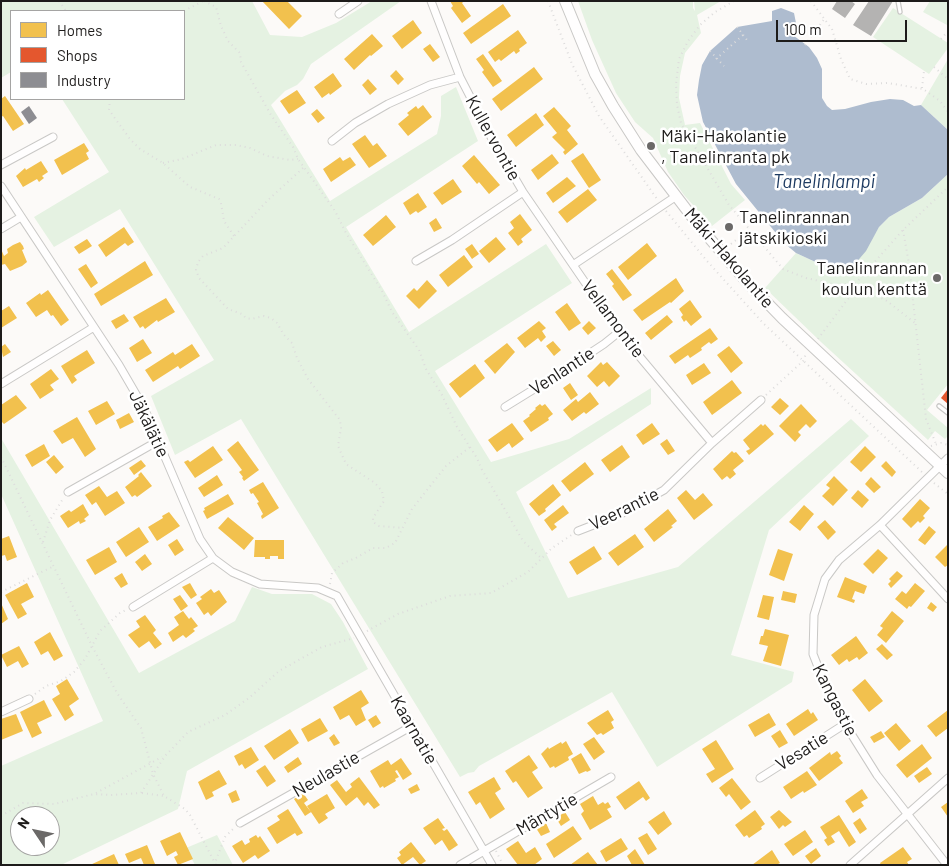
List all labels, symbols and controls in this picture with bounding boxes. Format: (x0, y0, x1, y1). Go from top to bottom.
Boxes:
legend (10, 10, 185, 100)
scale bar (779, 10, 910, 42)
text: 100 m (784, 20, 822, 38)
text: Homes (57, 21, 102, 39)
text: Shops (57, 46, 97, 64)
text: Industry (57, 71, 111, 89)
street label: Kullervontie (461, 92, 525, 184)
place label: Mäki-Hakolantie , Tanelinranta pk (661, 125, 790, 168)
marker: Mäki-Hakolantie , Tanelinranta pk (645, 140, 657, 152)
water label: Tanelinlampi (773, 171, 875, 193)
street label: Mäki-Hakolantie (680, 203, 778, 313)
place label: Tanelinrannan jätskikioski (739, 206, 850, 248)
marker: Tanelinrannan jätskikioski (723, 221, 735, 233)
place label: Tanelinrannan koulun kenttä (816, 257, 927, 300)
marker: Tanelinrannan koulun kenttä (931, 272, 943, 284)
street label: Vellamontie (577, 276, 649, 362)
street label: Venlantie (526, 342, 598, 400)
street label: Jäkälätie (124, 387, 174, 461)
street label: Veerantie (586, 483, 662, 535)
street label: Kangastie (808, 660, 862, 740)
street label: Kaarnatie (386, 692, 442, 768)
street label: Vesatie (772, 727, 832, 775)
street label: Neulastie (289, 746, 363, 802)
street label: Mäntytie (512, 788, 582, 840)
north arrow (10, 806, 60, 856)
text: N (13, 814, 33, 832)

